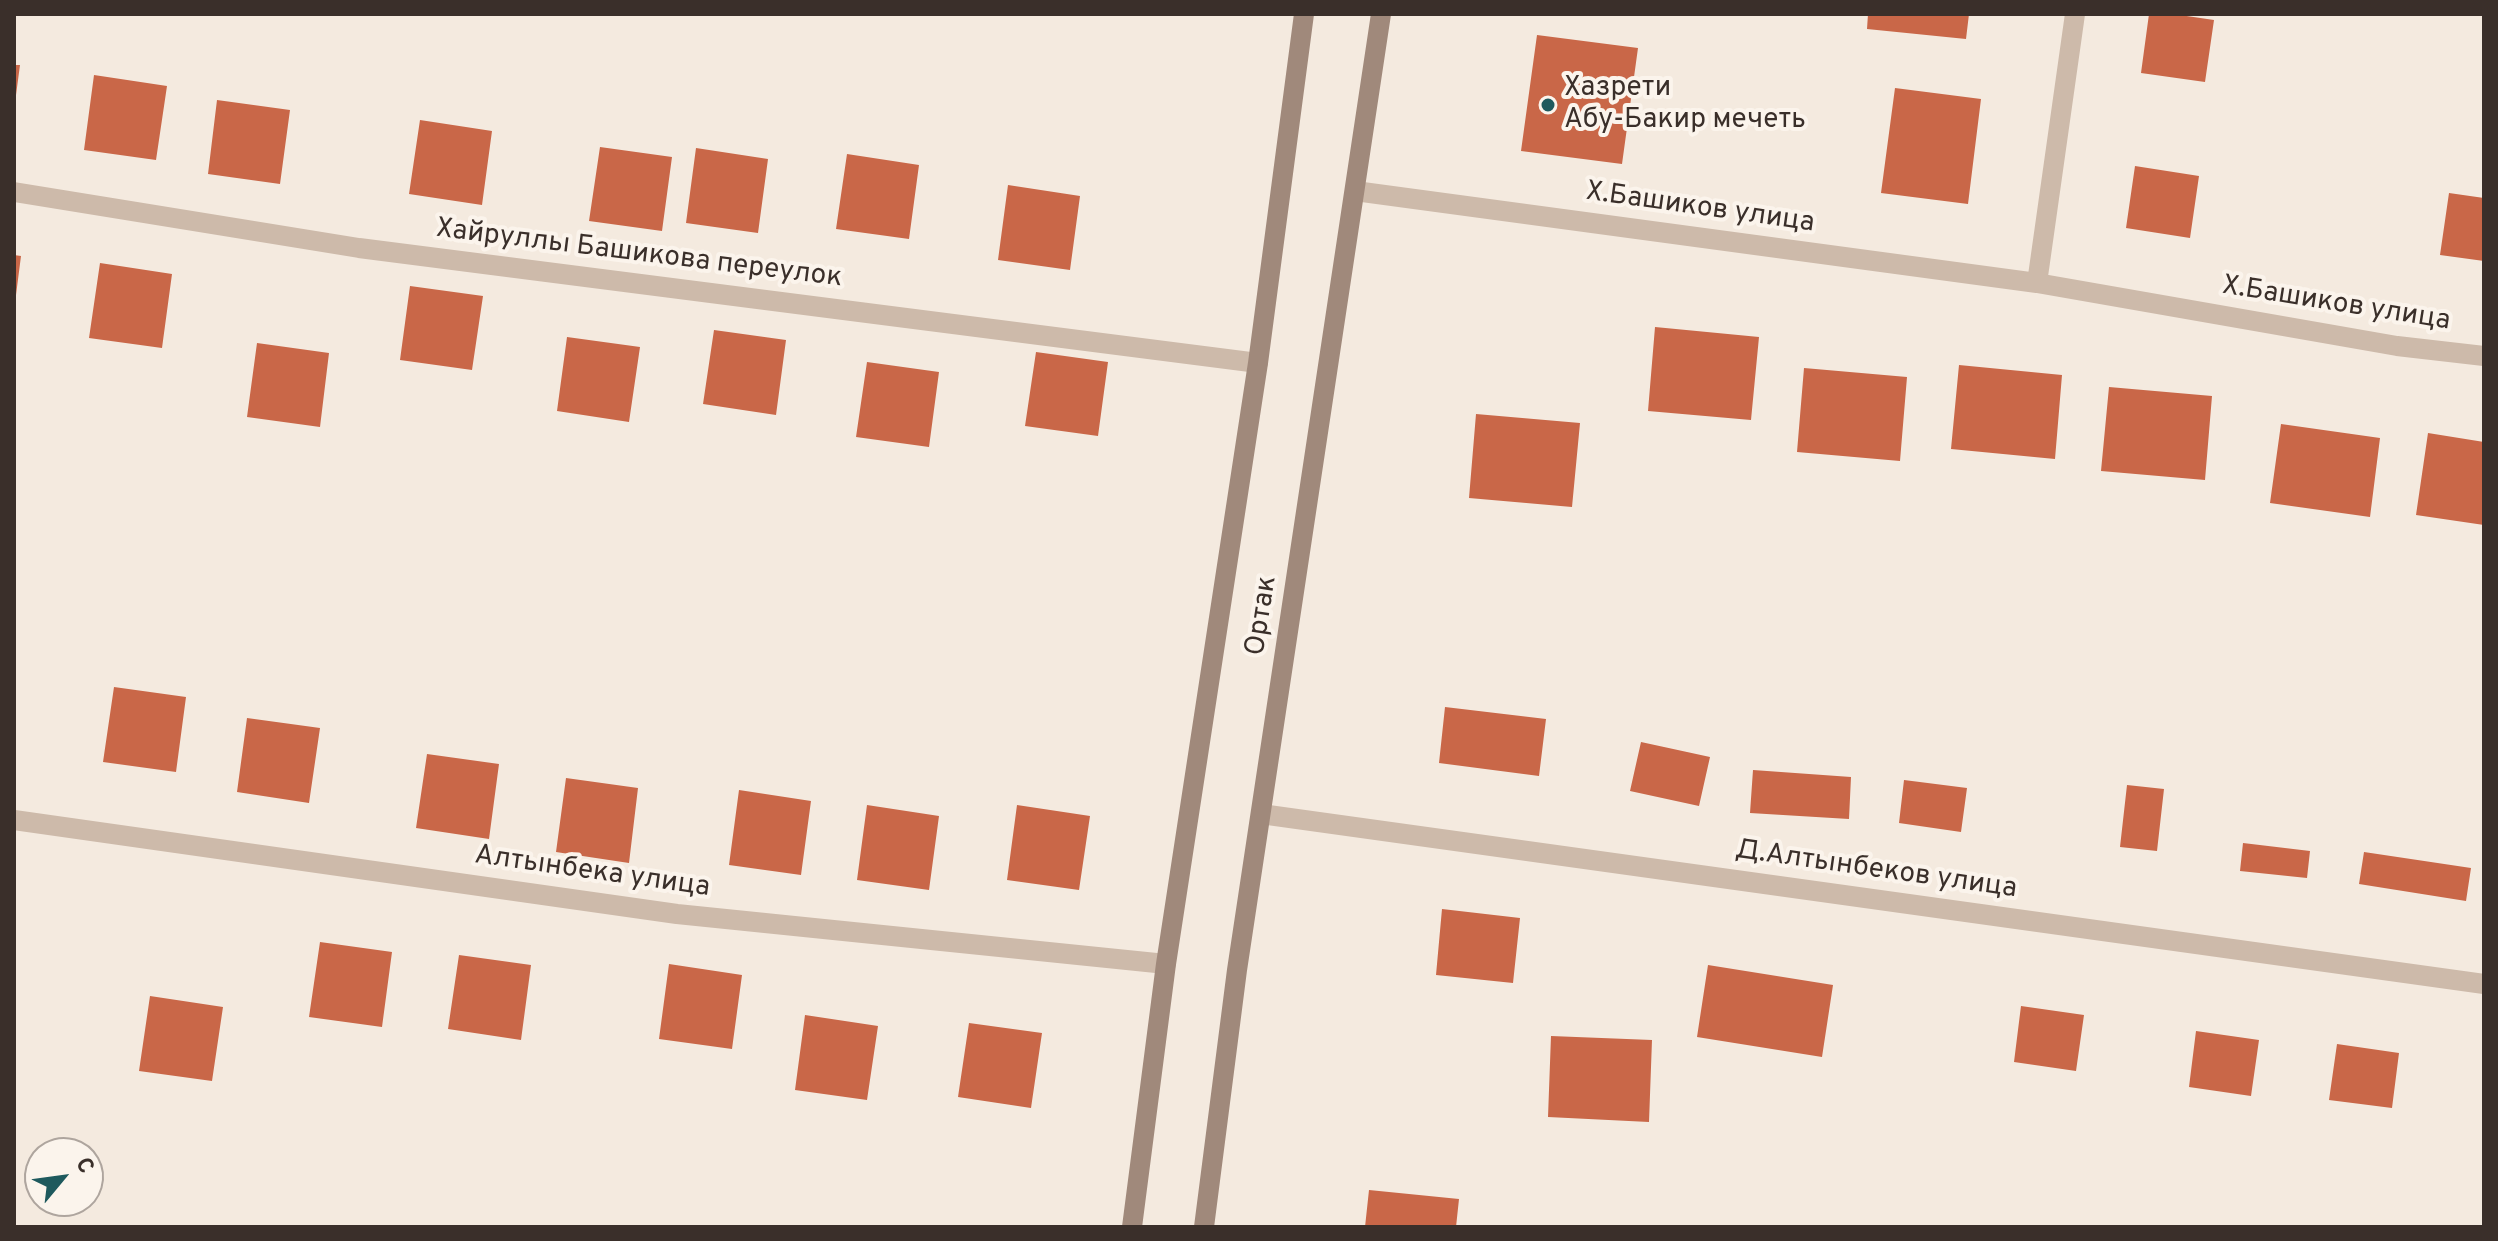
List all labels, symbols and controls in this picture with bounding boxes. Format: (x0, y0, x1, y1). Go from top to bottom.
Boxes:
place label: Хазрети Абу-Бакир мечеть (1564, 72, 1806, 138)
marker: Хазрети Абу-Бакир мечеть (1539, 96, 1557, 114)
street label: Х.Башиков улица (1584, 176, 1816, 242)
street label: Хайруллы Башикова переулок (434, 213, 844, 297)
street label: Х.Башиков улица (2220, 270, 2452, 340)
street label: Ортак (1240, 574, 1286, 658)
street label: Д.Алтынбеков улица (1733, 835, 2019, 907)
street label: Алтынбека улица (472, 840, 712, 906)
north arrow (24, 1137, 104, 1217)
text: С (68, 1153, 99, 1179)

